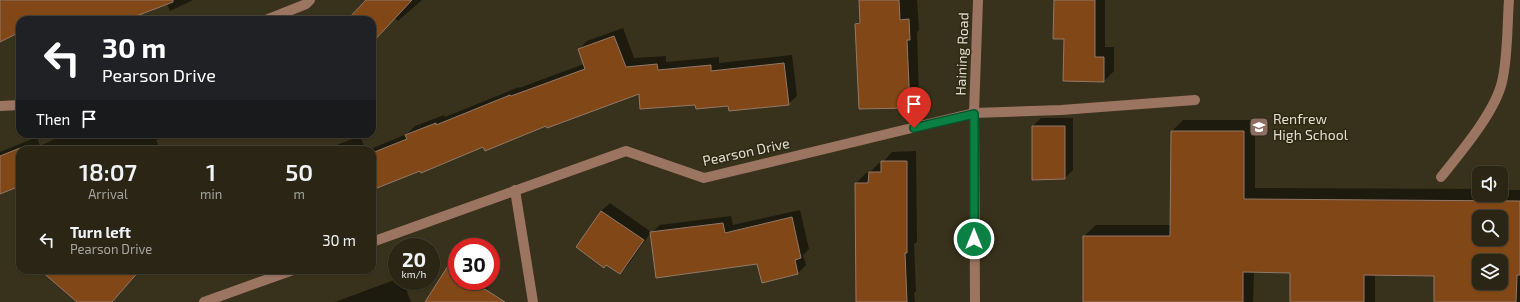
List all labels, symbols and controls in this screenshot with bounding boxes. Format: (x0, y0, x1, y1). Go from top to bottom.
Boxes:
street label: Haining Road (952, 12, 971, 96)
text: 30 m (102, 30, 166, 64)
icon: left (36, 32, 88, 84)
text: Pearson Drive (102, 64, 216, 86)
pin (897, 87, 931, 128)
icon: arrive (903, 93, 925, 115)
icon: arrive (78, 108, 100, 130)
text: Then (36, 110, 70, 128)
place label: Renfrew High School (1273, 110, 1349, 143)
school or university icon: Renfrew High School (1248, 116, 1270, 138)
street label: Pearson Drive (701, 134, 791, 169)
text: 18:07 (79, 157, 137, 186)
text: 1 (206, 157, 216, 186)
text: 50 (285, 157, 313, 186)
map controls (1472, 166, 1508, 290)
button: sound (1472, 166, 1508, 202)
text: Arrival (88, 186, 128, 202)
text: min (200, 186, 222, 202)
text: m (293, 186, 305, 202)
button: search (1472, 210, 1508, 246)
position arrow (953, 218, 995, 260)
text: Turn left (70, 223, 131, 241)
icon: left (36, 229, 58, 251)
text: 30 m (322, 231, 356, 249)
speed limit sign: 30 (448, 238, 500, 290)
text: Pearson Drive (70, 241, 152, 257)
text: 20 (402, 247, 426, 271)
button: layers (1472, 254, 1508, 290)
text: km/h (402, 268, 426, 280)

